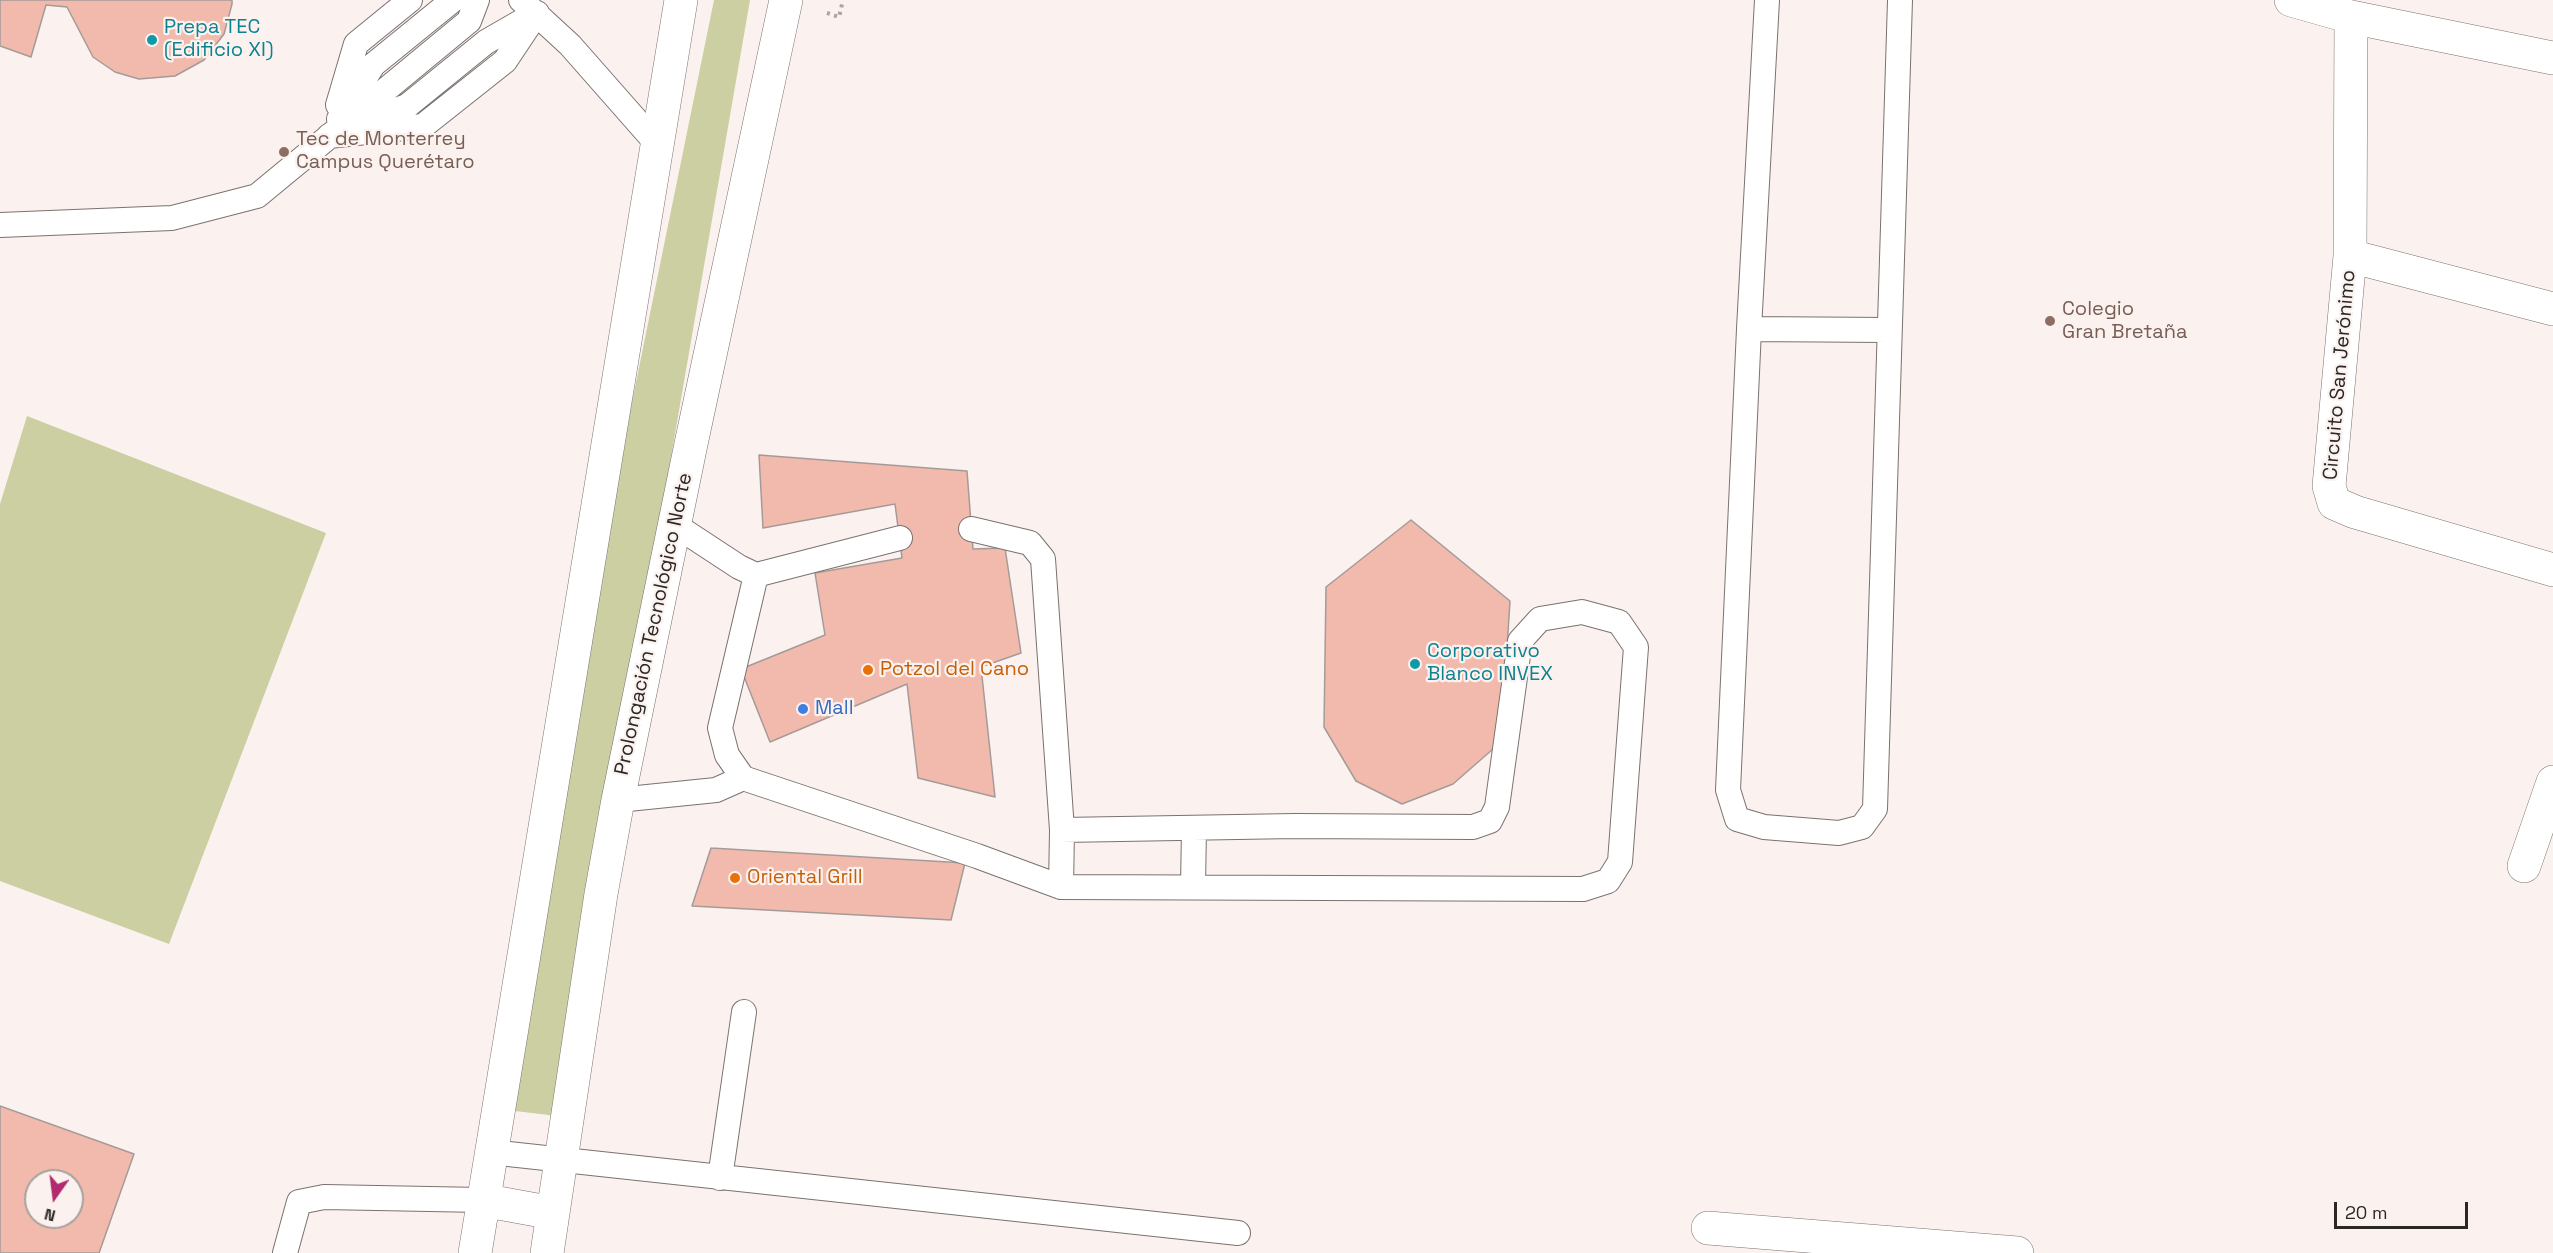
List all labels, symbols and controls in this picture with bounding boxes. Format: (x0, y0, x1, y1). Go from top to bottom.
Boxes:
place label: Prepa TEC (Edificio XI) (164, 16, 273, 63)
marker: Prepa TEC (Edificio XI) (145, 33, 159, 47)
place label: Tec de Monterrey Campus Querétaro (296, 128, 475, 175)
marker: Tec de Monterrey Campus Querétaro (277, 145, 291, 159)
street label: Circuito San Jerónimo (2319, 269, 2361, 481)
place label: Colegio Gran Bretaña (2062, 298, 2188, 345)
marker: Colegio Gran Bretaña (2043, 314, 2057, 328)
street label: Prolongación Tecnológico Norte (610, 471, 698, 777)
place label: Corporativo Blanco INVEX (1427, 640, 1553, 687)
marker: Corporativo Blanco INVEX (1408, 657, 1422, 671)
place label: Potzol del Cano (880, 658, 1029, 682)
marker: Potzol del Cano (861, 663, 875, 677)
place label: Mall (815, 697, 854, 721)
marker: Mall (796, 702, 810, 716)
place label: Oriental Grill (747, 866, 863, 890)
marker: Oriental Grill (728, 871, 742, 885)
north arrow (24, 1169, 84, 1229)
scale bar (2337, 1190, 2470, 1228)
text: 20 m (2345, 1201, 2388, 1224)
text: N (42, 1204, 58, 1226)

